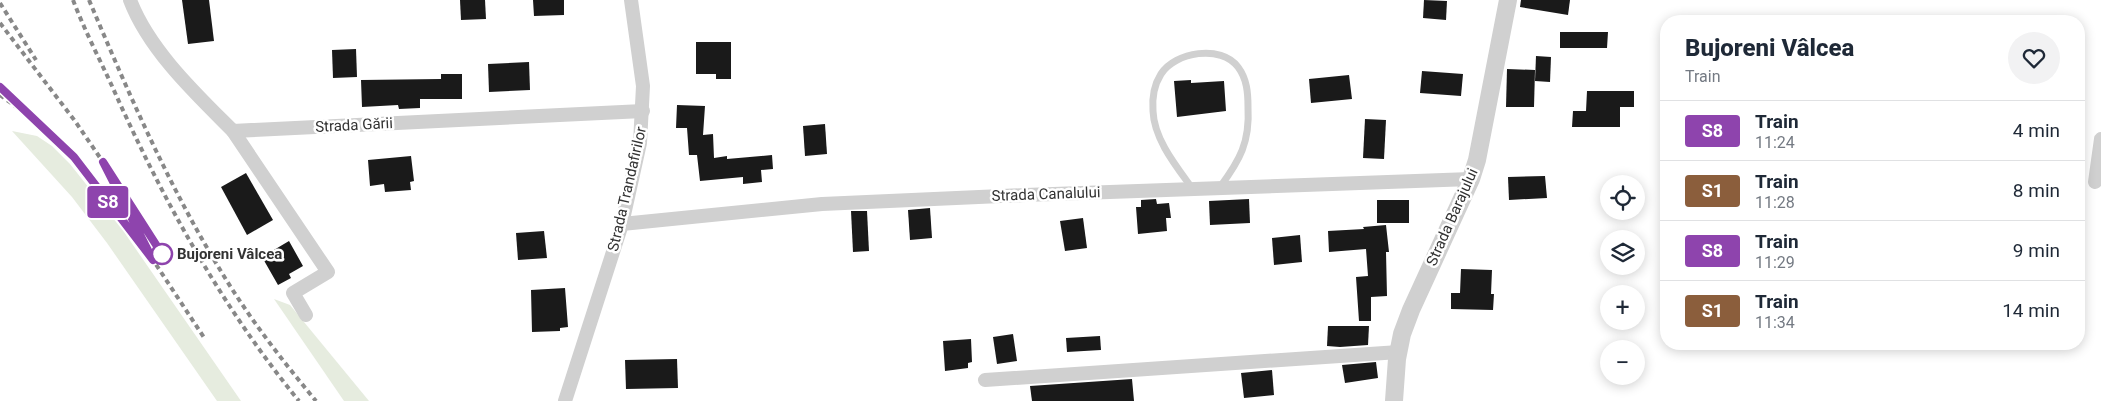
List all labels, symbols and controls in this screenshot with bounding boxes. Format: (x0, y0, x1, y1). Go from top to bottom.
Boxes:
button: heart (2008, 32, 2060, 84)
text: Bujoreni Vâlcea (1685, 34, 1854, 62)
text: Train (1685, 67, 1721, 86)
text: Train (1755, 110, 1799, 133)
street label: Strada Gării (315, 114, 393, 136)
text: 4 min (2013, 119, 2060, 142)
text: S8 (1702, 120, 1723, 141)
street label: Strada Trandafirilor (604, 125, 650, 253)
text: 11:24 (1755, 133, 1795, 152)
street label: Strada Barajului (1422, 165, 1482, 269)
text: Train (1755, 170, 1799, 193)
map controls (1600, 175, 1645, 385)
button: locate (1600, 175, 1645, 220)
text: 8 min (2013, 179, 2060, 202)
text: S1 (1702, 180, 1723, 201)
street label: Strada Canalului (991, 183, 1101, 205)
line badge: S8 (86, 186, 130, 218)
text: S8 (97, 191, 119, 212)
text: 11:28 (1755, 193, 1795, 212)
button: layers (1600, 230, 1645, 275)
text: Train (1755, 230, 1799, 253)
text: 9 min (2013, 239, 2060, 262)
text: S8 (1702, 240, 1723, 261)
marker: Bujoreni Vâlcea (151, 243, 173, 265)
place label: Bujoreni Vâlcea (177, 245, 282, 263)
text: 11:29 (1755, 253, 1795, 272)
button: + (1600, 285, 1645, 330)
text: Train (1755, 290, 1799, 313)
text: 14 min (2002, 299, 2060, 322)
text: S1 (1702, 300, 1723, 321)
text: 11:34 (1755, 313, 1795, 332)
button: − (1600, 340, 1645, 385)

